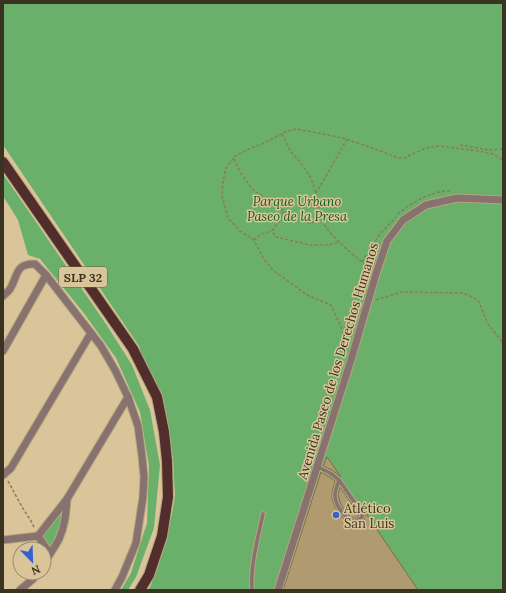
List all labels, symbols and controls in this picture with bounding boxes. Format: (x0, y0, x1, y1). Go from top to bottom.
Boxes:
park label: Parque Urbano Paseo de la Presa (247, 193, 348, 225)
street label: Avenida Paseo de los Derechos Humanos (294, 241, 382, 482)
road number: SLP 32 (59, 267, 107, 287)
place label: Atlético San Luis (343, 500, 394, 532)
marker: Atlético San Luis (331, 510, 341, 520)
north arrow (12, 541, 52, 581)
text: N (29, 562, 43, 579)

